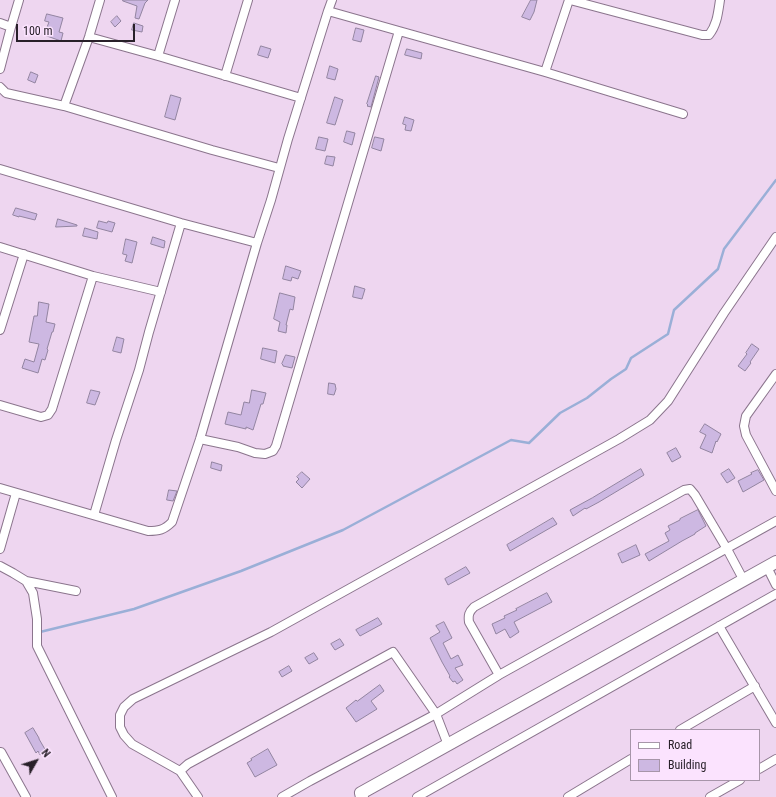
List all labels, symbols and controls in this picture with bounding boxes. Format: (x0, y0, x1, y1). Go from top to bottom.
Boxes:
scale bar (18, 16, 137, 42)
text: 100 m (23, 24, 53, 38)
legend (630, 729, 760, 781)
text: Road (668, 738, 692, 752)
north arrow (16, 741, 56, 781)
text: N (39, 746, 53, 760)
text: Building (668, 758, 706, 772)

